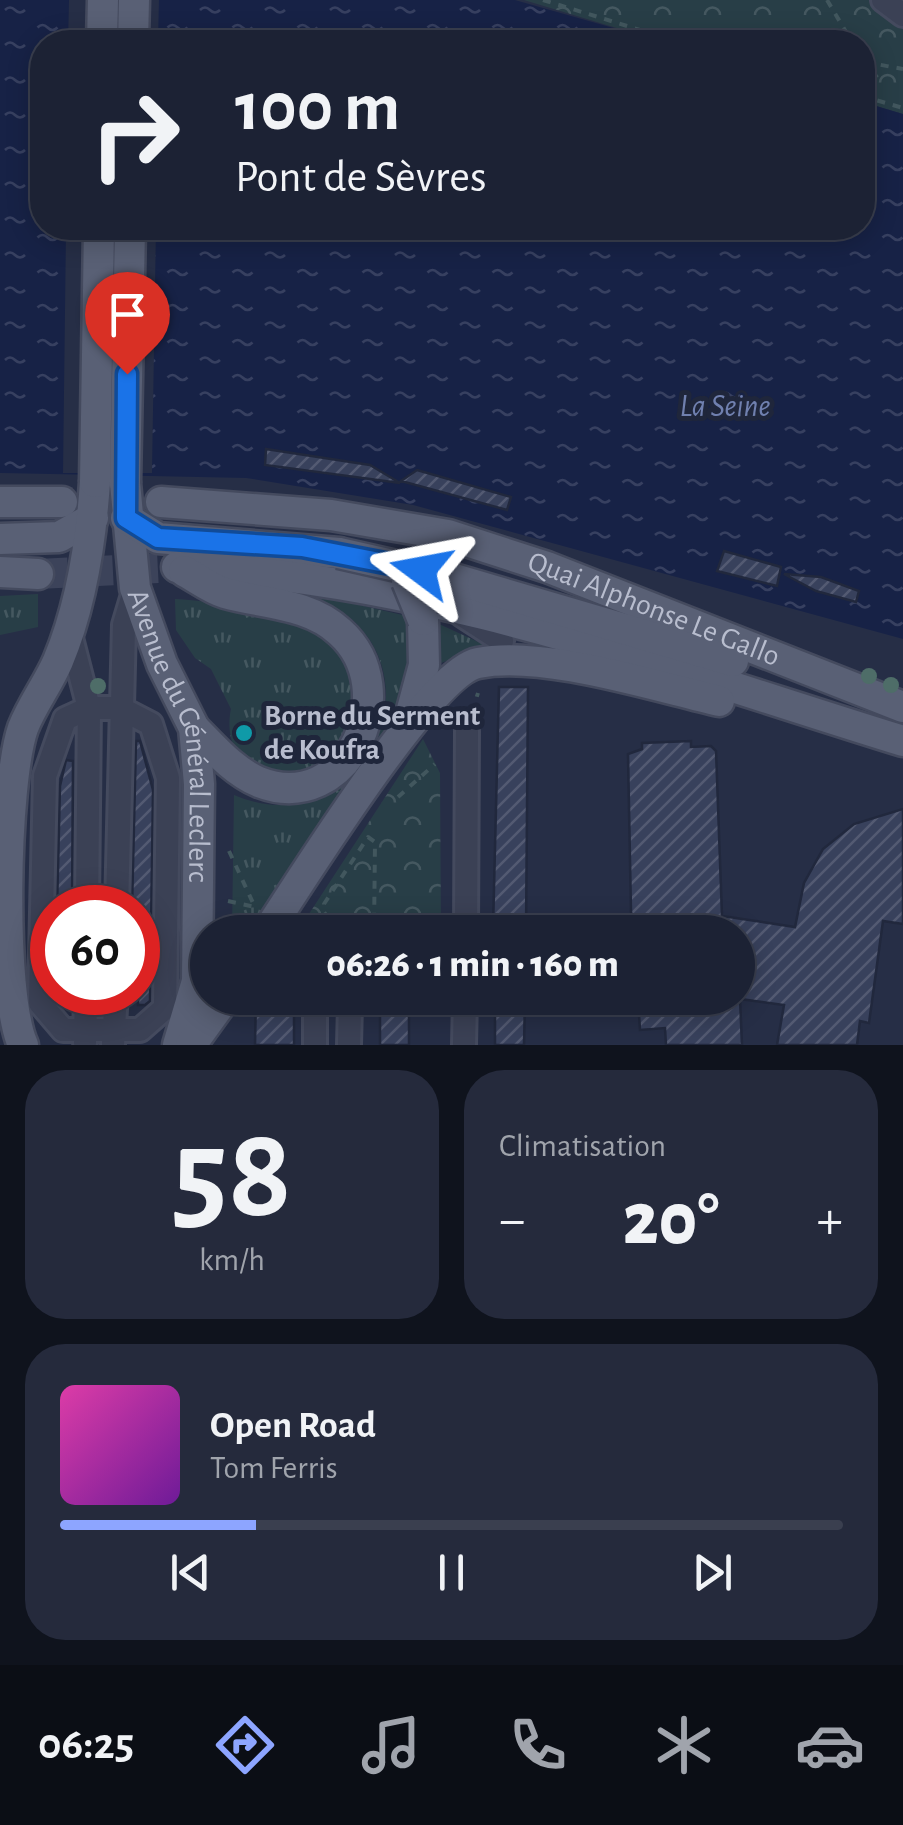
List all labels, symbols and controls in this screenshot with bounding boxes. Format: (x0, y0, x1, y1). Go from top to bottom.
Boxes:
icon: right (70, 70, 200, 200)
text: 100 m (235, 73, 400, 143)
text: Pont de Sèvres (235, 155, 487, 200)
pin (85, 272, 170, 375)
icon: arrive (100, 287, 155, 342)
water label: La Seine (679, 390, 771, 422)
position arrow (369, 518, 473, 622)
street label: Quai Alphonse Le Gallo (524, 547, 784, 672)
street label: Avenue du Général Leclerc (122, 585, 214, 883)
place label: Borne du Serment de Koufra (264, 701, 480, 765)
marker: Borne du Serment de Koufra (233, 722, 255, 744)
speed limit sign: 60 (30, 885, 160, 1015)
text: 06:26 · 1 min · 160 m (326, 946, 619, 984)
text: 58 (172, 1111, 292, 1241)
text: Climatisation (499, 1130, 666, 1162)
text: 20° (623, 1183, 719, 1258)
text: − (499, 1193, 525, 1248)
text: + (817, 1193, 843, 1248)
text: km/h (199, 1244, 265, 1276)
text: Open Road (210, 1407, 376, 1445)
text: Tom Ferris (210, 1452, 338, 1484)
icon: previous (163, 1545, 218, 1600)
icon: pause (424, 1545, 479, 1600)
icon: next (685, 1545, 740, 1600)
icon: directions (210, 1710, 280, 1780)
icon: music (356, 1710, 426, 1780)
icon: phone (503, 1710, 573, 1780)
icon: climate (649, 1710, 719, 1780)
icon: car (795, 1710, 865, 1780)
text: 06:25 (38, 1722, 134, 1767)

